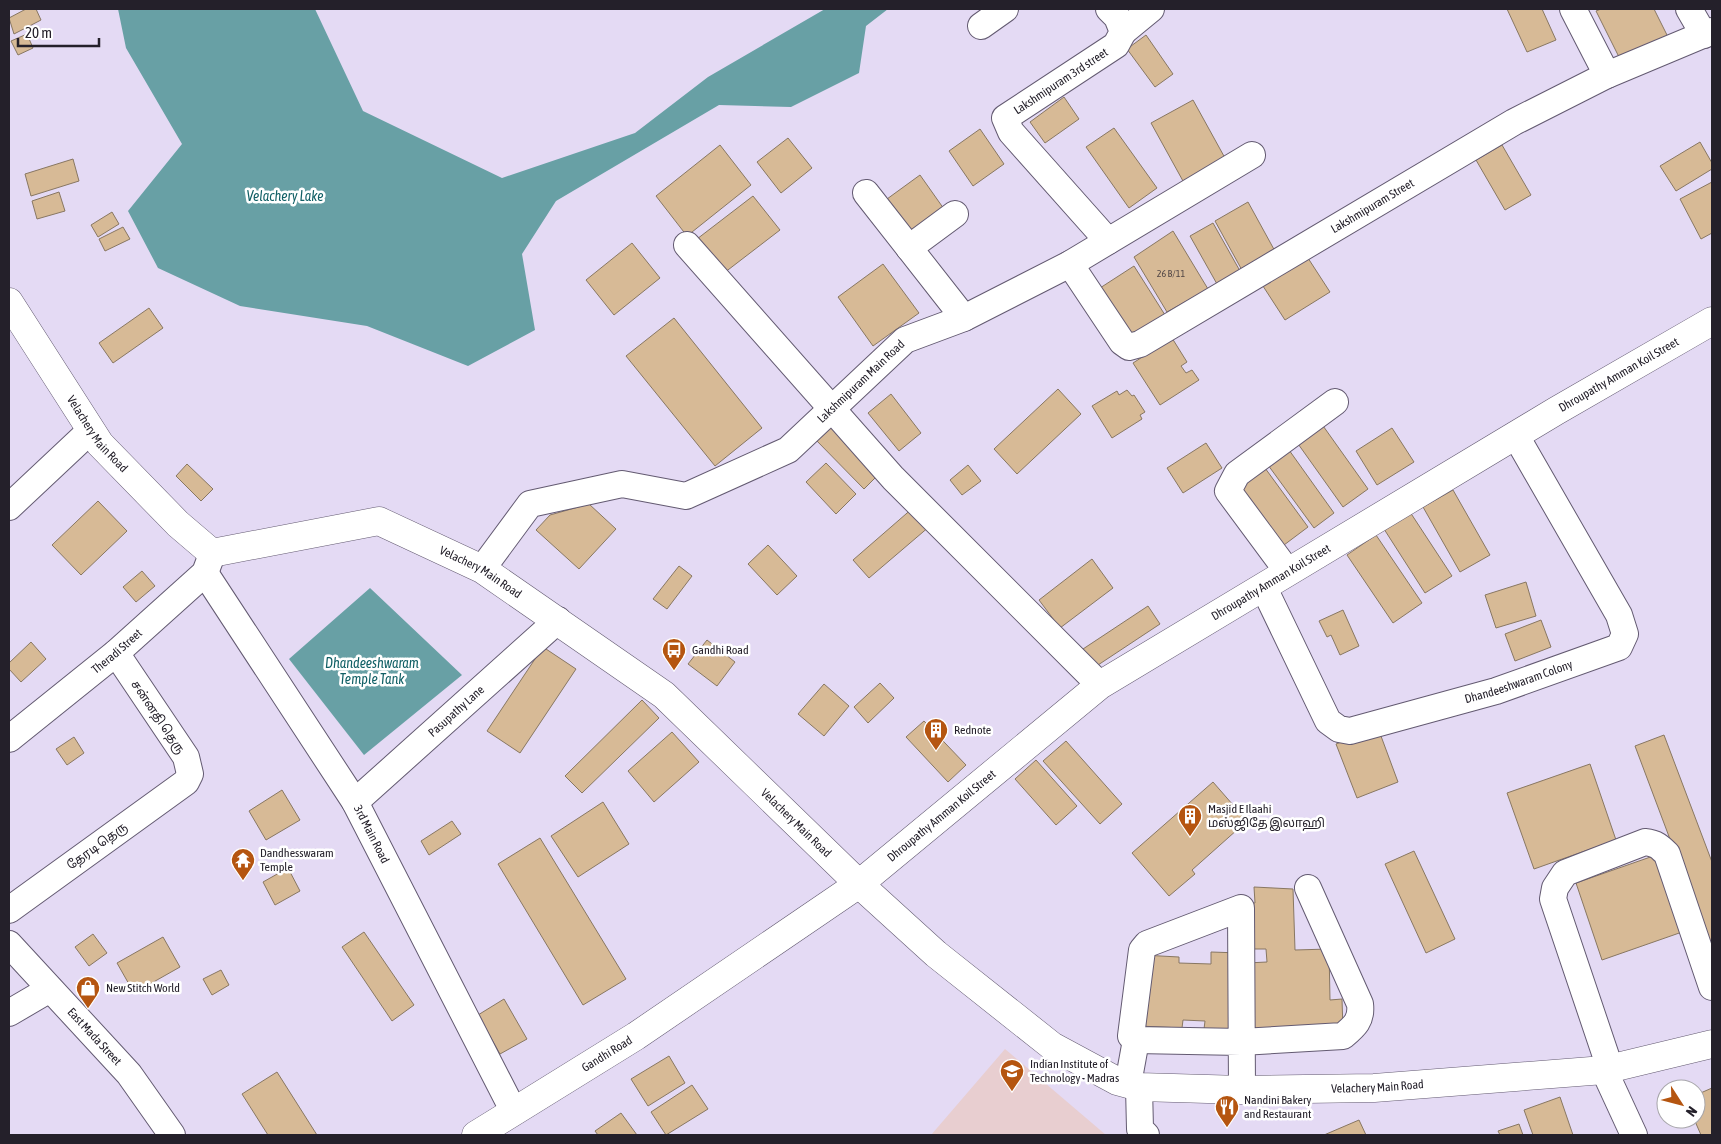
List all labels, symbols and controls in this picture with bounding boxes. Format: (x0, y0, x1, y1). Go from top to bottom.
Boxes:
scale bar (18, 15, 99, 47)
text: 20 m (25, 24, 52, 41)
street label: Lakshmipuram 3rd street (1011, 45, 1111, 117)
street label: Lakshmipuram Street (1328, 176, 1417, 236)
water label: Velachery Lake (246, 188, 324, 204)
house number: 26 B/11 (1157, 268, 1185, 279)
street label: Dhroupathy Amman Koil Street (1556, 334, 1682, 415)
street label: Lakshmipuram Main Road (814, 337, 907, 426)
street label: Velachery Main Road (64, 393, 131, 475)
street label: Dhroupathy Amman Koil Street (1209, 541, 1333, 623)
street label: Velachery Main Road (437, 543, 524, 601)
street label: Theradi Street (89, 626, 145, 677)
bus stop icon: Gandhi Road (661, 637, 687, 671)
place label: Gandhi Road (692, 643, 749, 657)
water label: Dhandeeshwaram Temple Tank (325, 655, 419, 687)
street label: Dhandeeshwaram Colony (1463, 657, 1574, 706)
street label: சன்னதி தெரு (127, 678, 188, 757)
street label: Pasupathy Lane (426, 683, 487, 740)
building icon: Rednote (923, 717, 949, 751)
place label: Rednote (954, 723, 991, 737)
street label: Dhroupathy Amman Koil Street (884, 767, 999, 865)
street label: Velachery Main Road (758, 786, 834, 860)
place label: Masjid E Ilaahi மஸ்ஜிதே இலாஹி (1208, 802, 1325, 831)
street label: 3rd Main Road (351, 803, 392, 866)
building icon: Masjid E Ilaahi மஸ்ஜிதே இலாஹி (1177, 803, 1203, 837)
street label: தேரடி தெரு (64, 819, 131, 873)
place label: Dandhesswaram Temple (260, 846, 334, 874)
temple icon: Dandhesswaram Temple (230, 847, 256, 881)
shop icon: New Stitch World (75, 975, 101, 1009)
place label: New Stitch World (106, 981, 180, 995)
street label: East Mada Street (65, 1005, 125, 1069)
street label: Gandhi Road (579, 1033, 635, 1075)
place label: Indian Institute of Technology - Madras (1030, 1057, 1119, 1085)
school or university icon: Indian Institute of Technology - Madras (999, 1058, 1025, 1092)
street label: Velachery Main Road (1331, 1077, 1424, 1096)
north arrow (1656, 1079, 1706, 1129)
place label: Nandini Bakery and Restaurant (1244, 1093, 1312, 1121)
restaurant icon: Nandini Bakery and Restaurant (1214, 1094, 1240, 1128)
text: N (1683, 1104, 1700, 1120)

